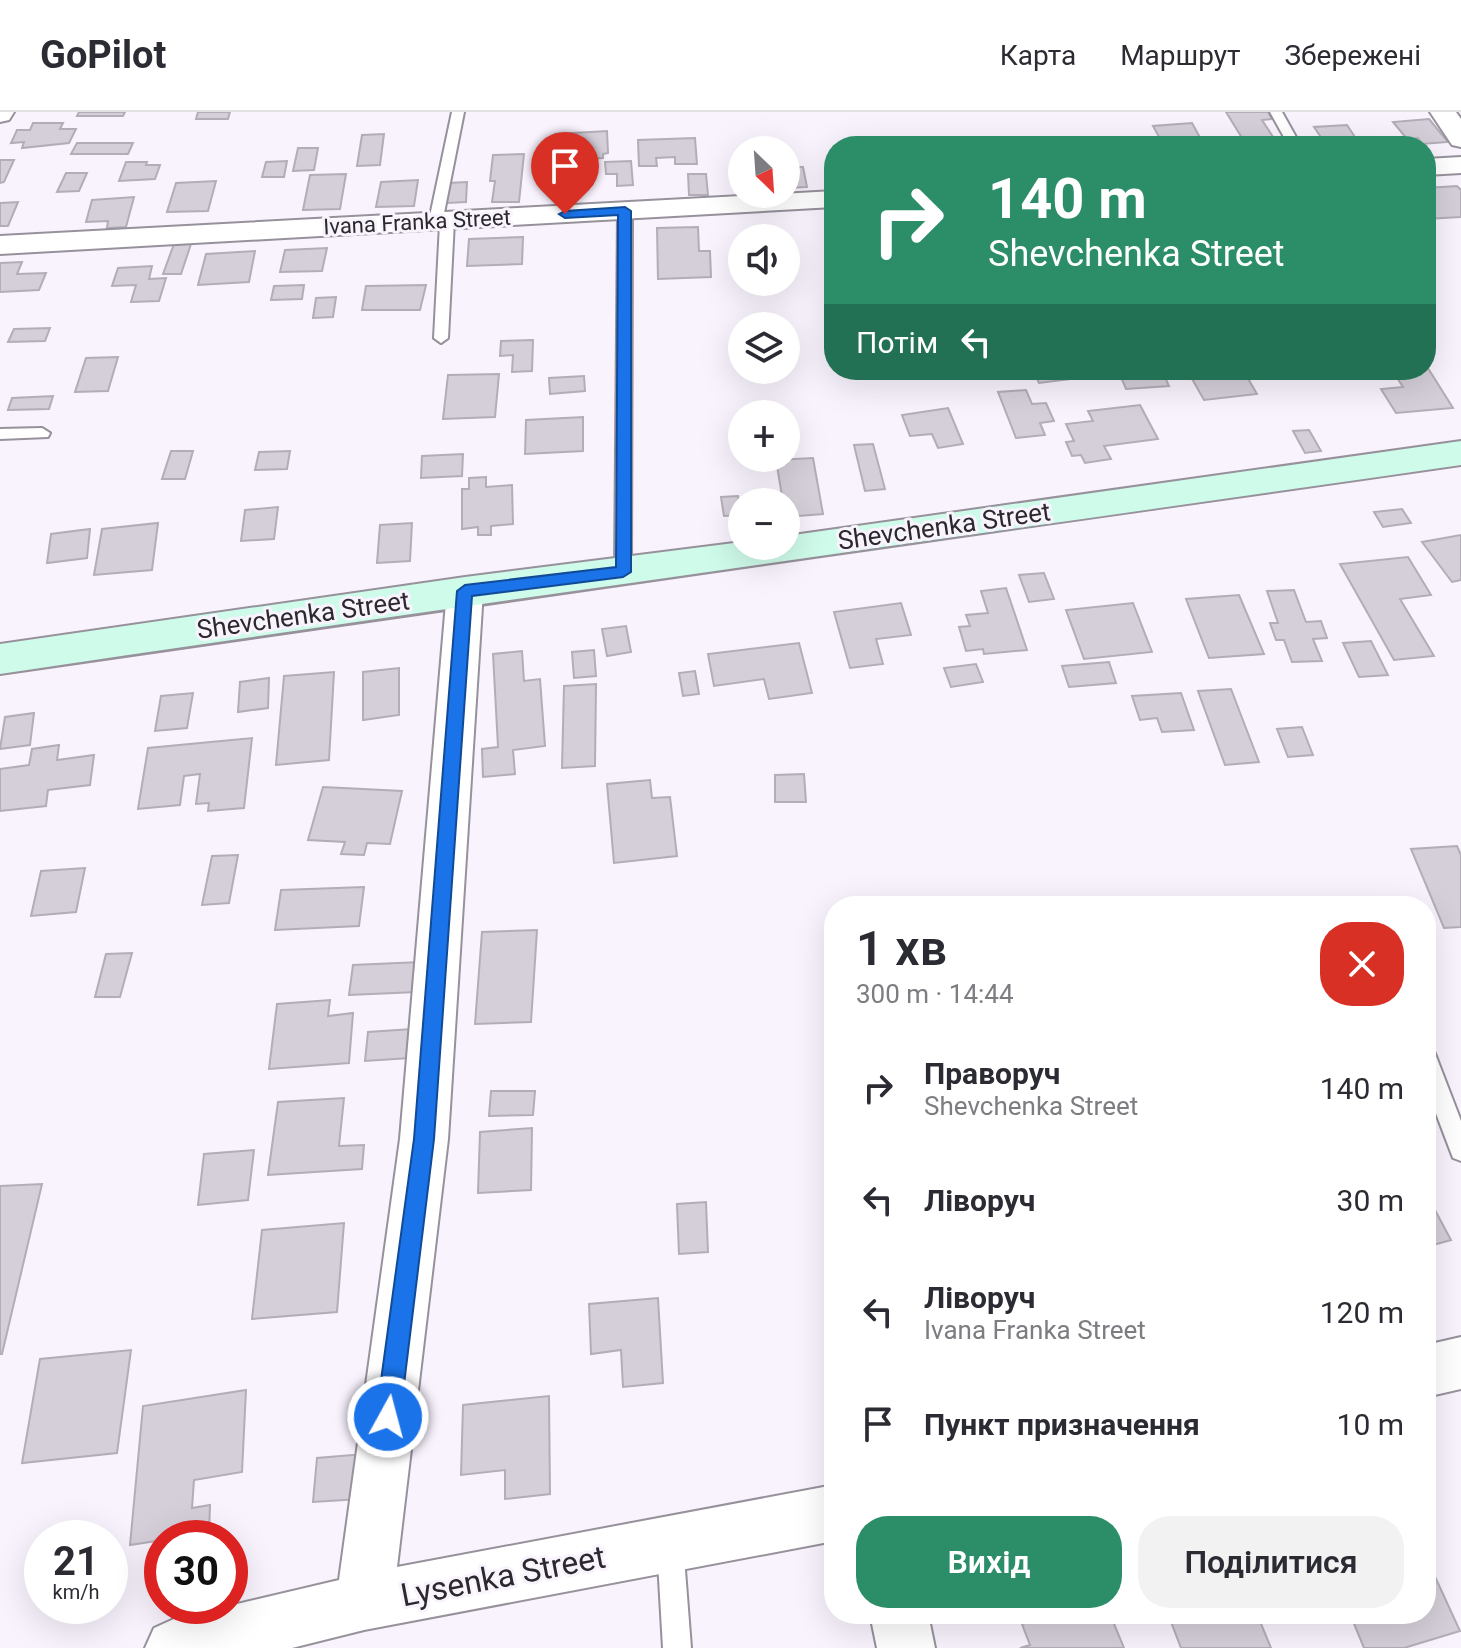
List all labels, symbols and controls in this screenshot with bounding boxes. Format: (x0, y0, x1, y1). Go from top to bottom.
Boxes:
text: GoPilot (40, 33, 166, 77)
text: Карта (1000, 39, 1076, 72)
text: Маршрут (1120, 39, 1240, 72)
text: Збережені (1284, 39, 1421, 72)
pin (531, 132, 599, 214)
north arrow (728, 136, 800, 208)
map controls (728, 136, 800, 560)
icon: arrive (543, 144, 587, 188)
text: 140 m (988, 166, 1147, 232)
icon: right (856, 168, 960, 272)
street label: Ivana Franka Street (323, 205, 511, 239)
button: sound (728, 224, 800, 296)
text: Shevchenka Street (988, 233, 1285, 275)
button: layers (728, 312, 800, 384)
icon: left (954, 320, 998, 364)
text: Потім (856, 325, 938, 360)
button: + (728, 400, 800, 472)
button: − (728, 488, 800, 560)
street label: Shevchenka Street (836, 496, 1052, 556)
street label: Shevchenka Street (195, 585, 411, 645)
text: 1 хв (856, 920, 947, 977)
button: close (1320, 922, 1404, 1006)
text: 300 m · 14:44 (856, 979, 1014, 1009)
text: Праворуч (924, 1056, 1060, 1091)
icon: right (856, 1066, 900, 1110)
text: 140 m (1320, 1071, 1404, 1106)
text: Shevchenka Street (924, 1091, 1138, 1121)
icon: left (856, 1178, 900, 1222)
text: Ліворуч (924, 1183, 1035, 1218)
text: 30 m (1337, 1183, 1404, 1218)
text: Ліворуч (924, 1280, 1035, 1315)
icon: left (856, 1290, 900, 1334)
text: 120 m (1320, 1295, 1404, 1330)
text: Ivana Franka Street (924, 1315, 1146, 1345)
position arrow (346, 1375, 430, 1459)
icon: arrive (856, 1402, 900, 1446)
text: Пункт призначення (924, 1407, 1200, 1442)
text: 10 m (1337, 1407, 1404, 1442)
button: Вихід (856, 1516, 1122, 1608)
button: Поділитися (1138, 1516, 1404, 1608)
speed limit sign: 30 (144, 1520, 248, 1624)
text: 21 (53, 1538, 99, 1585)
street label: Lysenka Street (398, 1538, 608, 1614)
text: km/h (53, 1580, 99, 1604)

